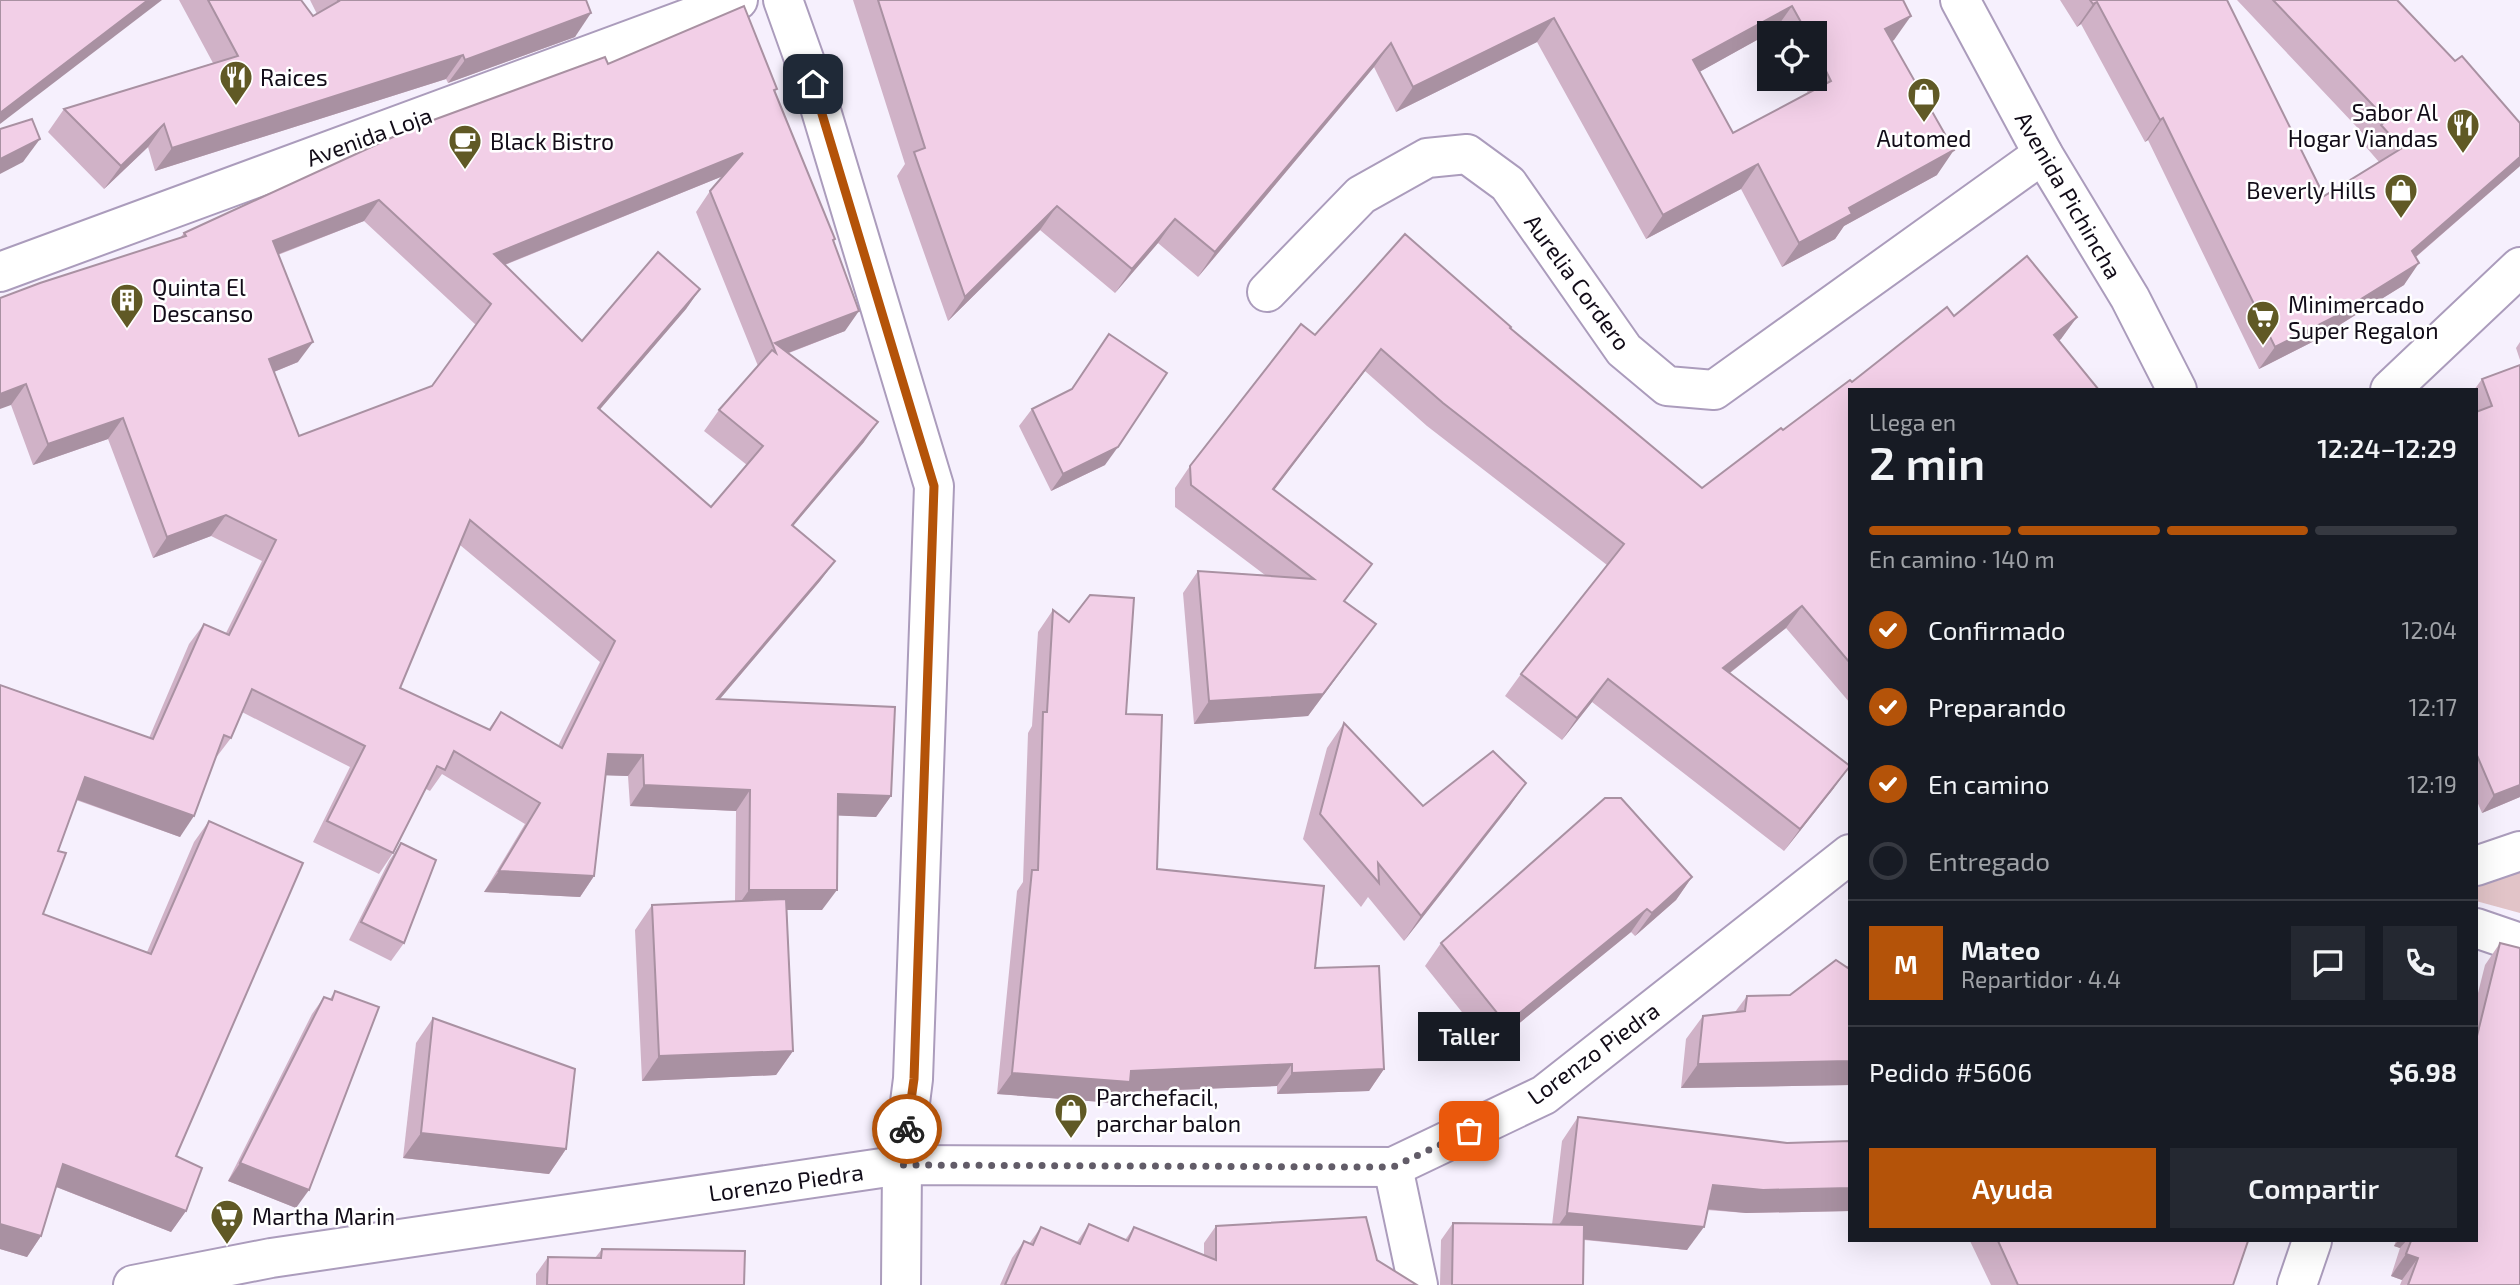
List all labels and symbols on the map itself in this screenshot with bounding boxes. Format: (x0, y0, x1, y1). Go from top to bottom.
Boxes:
pin (783, 54, 843, 114)
restaurant icon: Raices (217, 58, 255, 107)
place label: Raices (260, 63, 328, 91)
shop icon: Automed (1905, 75, 1943, 124)
place label: Sabor Al Hogar Viandas (2288, 98, 2438, 152)
street label: Avenida Loja (302, 100, 436, 172)
street label: Avenida Pichincha (2010, 106, 2128, 284)
restaurant icon: Sabor Al Hogar Viandas (2444, 106, 2482, 155)
cafe icon: Black Bistro (446, 122, 484, 171)
place label: Automed (1877, 124, 1971, 152)
place label: Black Bistro (490, 127, 614, 155)
shop icon: Beverly Hills (2382, 171, 2420, 220)
place label: Beverly Hills (2246, 176, 2376, 204)
street label: Aurelia Cordero (1519, 208, 1637, 356)
place label: Quinta El Descanso (152, 273, 253, 327)
building icon: Quinta El Descanso (108, 281, 146, 330)
place label: Minimercado Super Regalon (2288, 290, 2439, 344)
supermarket icon: Minimercado Super Regalon (2244, 298, 2282, 347)
street label: Lorenzo Piedra (1522, 996, 1664, 1110)
callout: Taller (1418, 1012, 1520, 1061)
place label: Parchefacil, parchar balon (1096, 1083, 1241, 1137)
shop icon: Parchefacil, parchar balon (1052, 1091, 1090, 1140)
courier (872, 1094, 942, 1164)
pin (1439, 1101, 1499, 1161)
street label: Lorenzo Piedra (707, 1157, 865, 1207)
supermarket icon: Martha Marin (208, 1197, 246, 1246)
place label: Martha Marin (252, 1202, 395, 1230)

